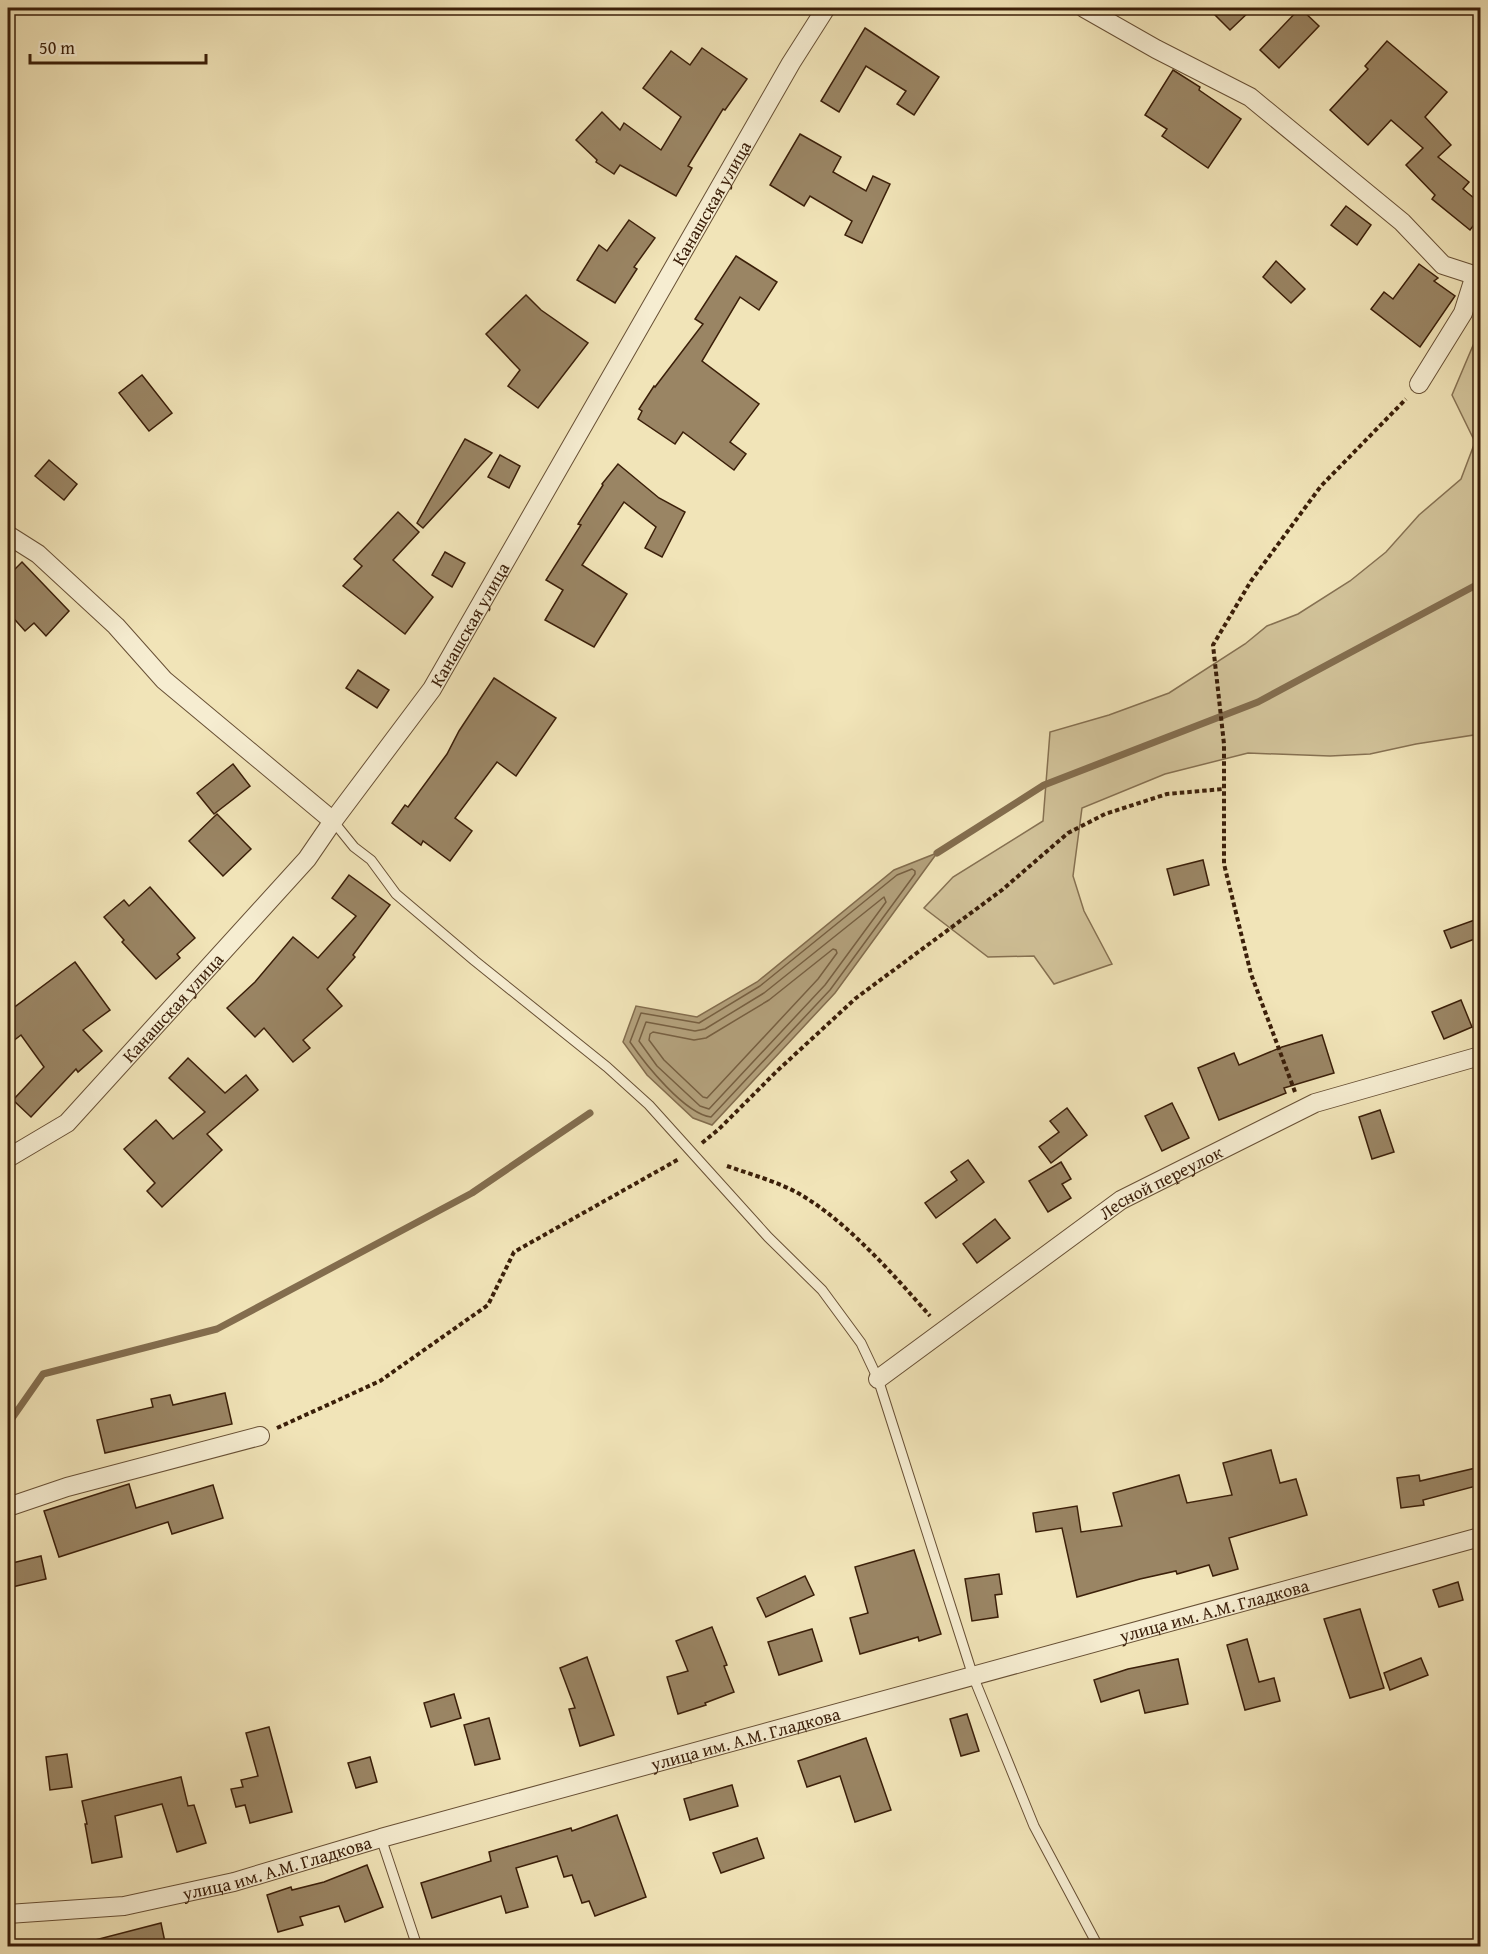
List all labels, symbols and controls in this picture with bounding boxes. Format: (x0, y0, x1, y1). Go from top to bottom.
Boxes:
scale bar (30, 27, 206, 65)
text: 50 m (39, 34, 75, 61)
street label: Канашская улица (664, 135, 758, 270)
street label: Канашская улица (423, 557, 516, 692)
street label: Канашская улица (115, 946, 230, 1068)
street label: Лесной переулок (1093, 1138, 1227, 1226)
street label: улица им. А.М. Гладкова (1115, 1571, 1312, 1649)
street label: улица им. А.М. Гладкова (647, 1699, 843, 1777)
street label: улица им. А.М. Гладкова (179, 1828, 375, 1907)

